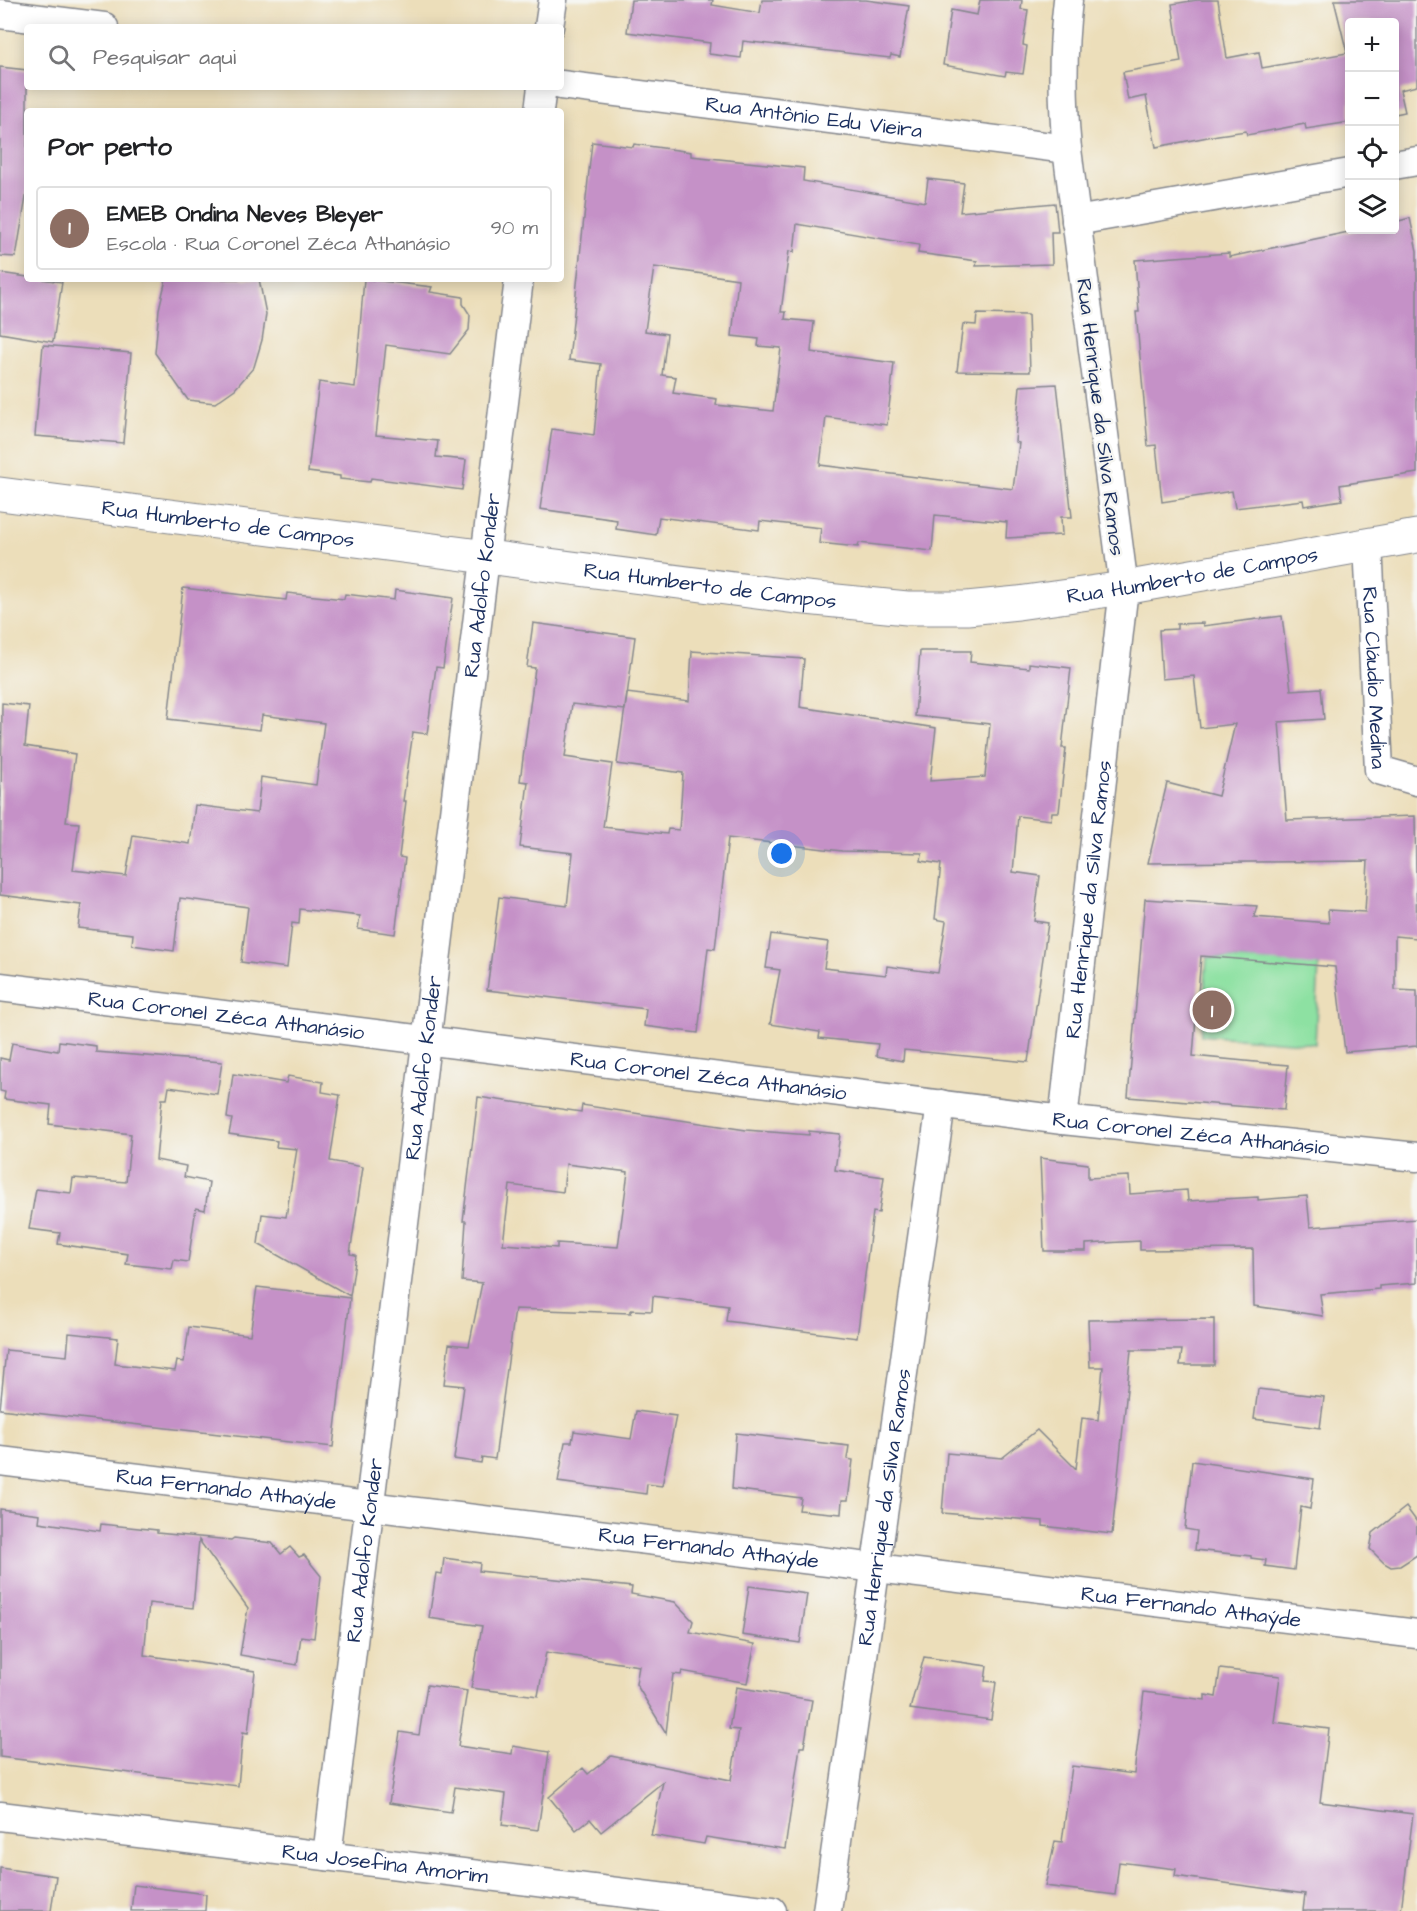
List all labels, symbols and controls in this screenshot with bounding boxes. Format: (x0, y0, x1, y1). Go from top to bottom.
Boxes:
map controls (1345, 18, 1399, 234)
button: + (1345, 18, 1399, 72)
search box (24, 24, 564, 90)
icon: search (45, 41, 78, 74)
text: Pesquisar aqui (93, 42, 236, 73)
button: − (1345, 72, 1399, 126)
street label: Rua Antônio Edu Vieira (704, 89, 924, 146)
button: locate (1345, 126, 1399, 180)
text: Por perto (48, 129, 172, 165)
button: layers (1345, 180, 1399, 234)
text: EMEB Ondina Neves Bleyer (107, 199, 383, 230)
text: 1 (68, 214, 71, 242)
text: 90 m (490, 214, 538, 242)
text: Escola · Rua Coronel Zéca Athanásio (107, 230, 450, 258)
street label: Rua Henrique da Silva Ramos (1069, 277, 1132, 558)
street label: Rua Adolfo Konder (457, 491, 508, 679)
street label: Rua Humberto de Campos (100, 493, 356, 555)
street label: Rua Humberto de Campos (1065, 540, 1320, 611)
street label: Rua Humberto de Campos (582, 556, 838, 616)
street label: Rua Cláudio Medina (1355, 586, 1393, 770)
street label: Rua Henrique da Silva Ramos (1058, 759, 1119, 1040)
your location (767, 839, 796, 868)
street label: Rua Adolfo Konder (398, 974, 449, 1162)
street label: Rua Coronel Zéca Athanásio (86, 984, 366, 1048)
pin: 1 (1192, 988, 1232, 1032)
street label: Rua Coronel Zéca Athanásio (568, 1044, 849, 1108)
street label: Rua Coronel Zéca Athanásio (1051, 1105, 1331, 1163)
street label: Rua Henrique da Silva Ramos (851, 1367, 918, 1648)
street label: Rua Adolfo Konder (339, 1456, 390, 1644)
street label: Rua Fernando Athaýde (114, 1461, 338, 1517)
street label: Rua Fernando Athaýde (597, 1520, 820, 1576)
street label: Rua Fernando Athaýde (1079, 1579, 1303, 1635)
street label: Rua Josefina Amorim (280, 1837, 490, 1891)

